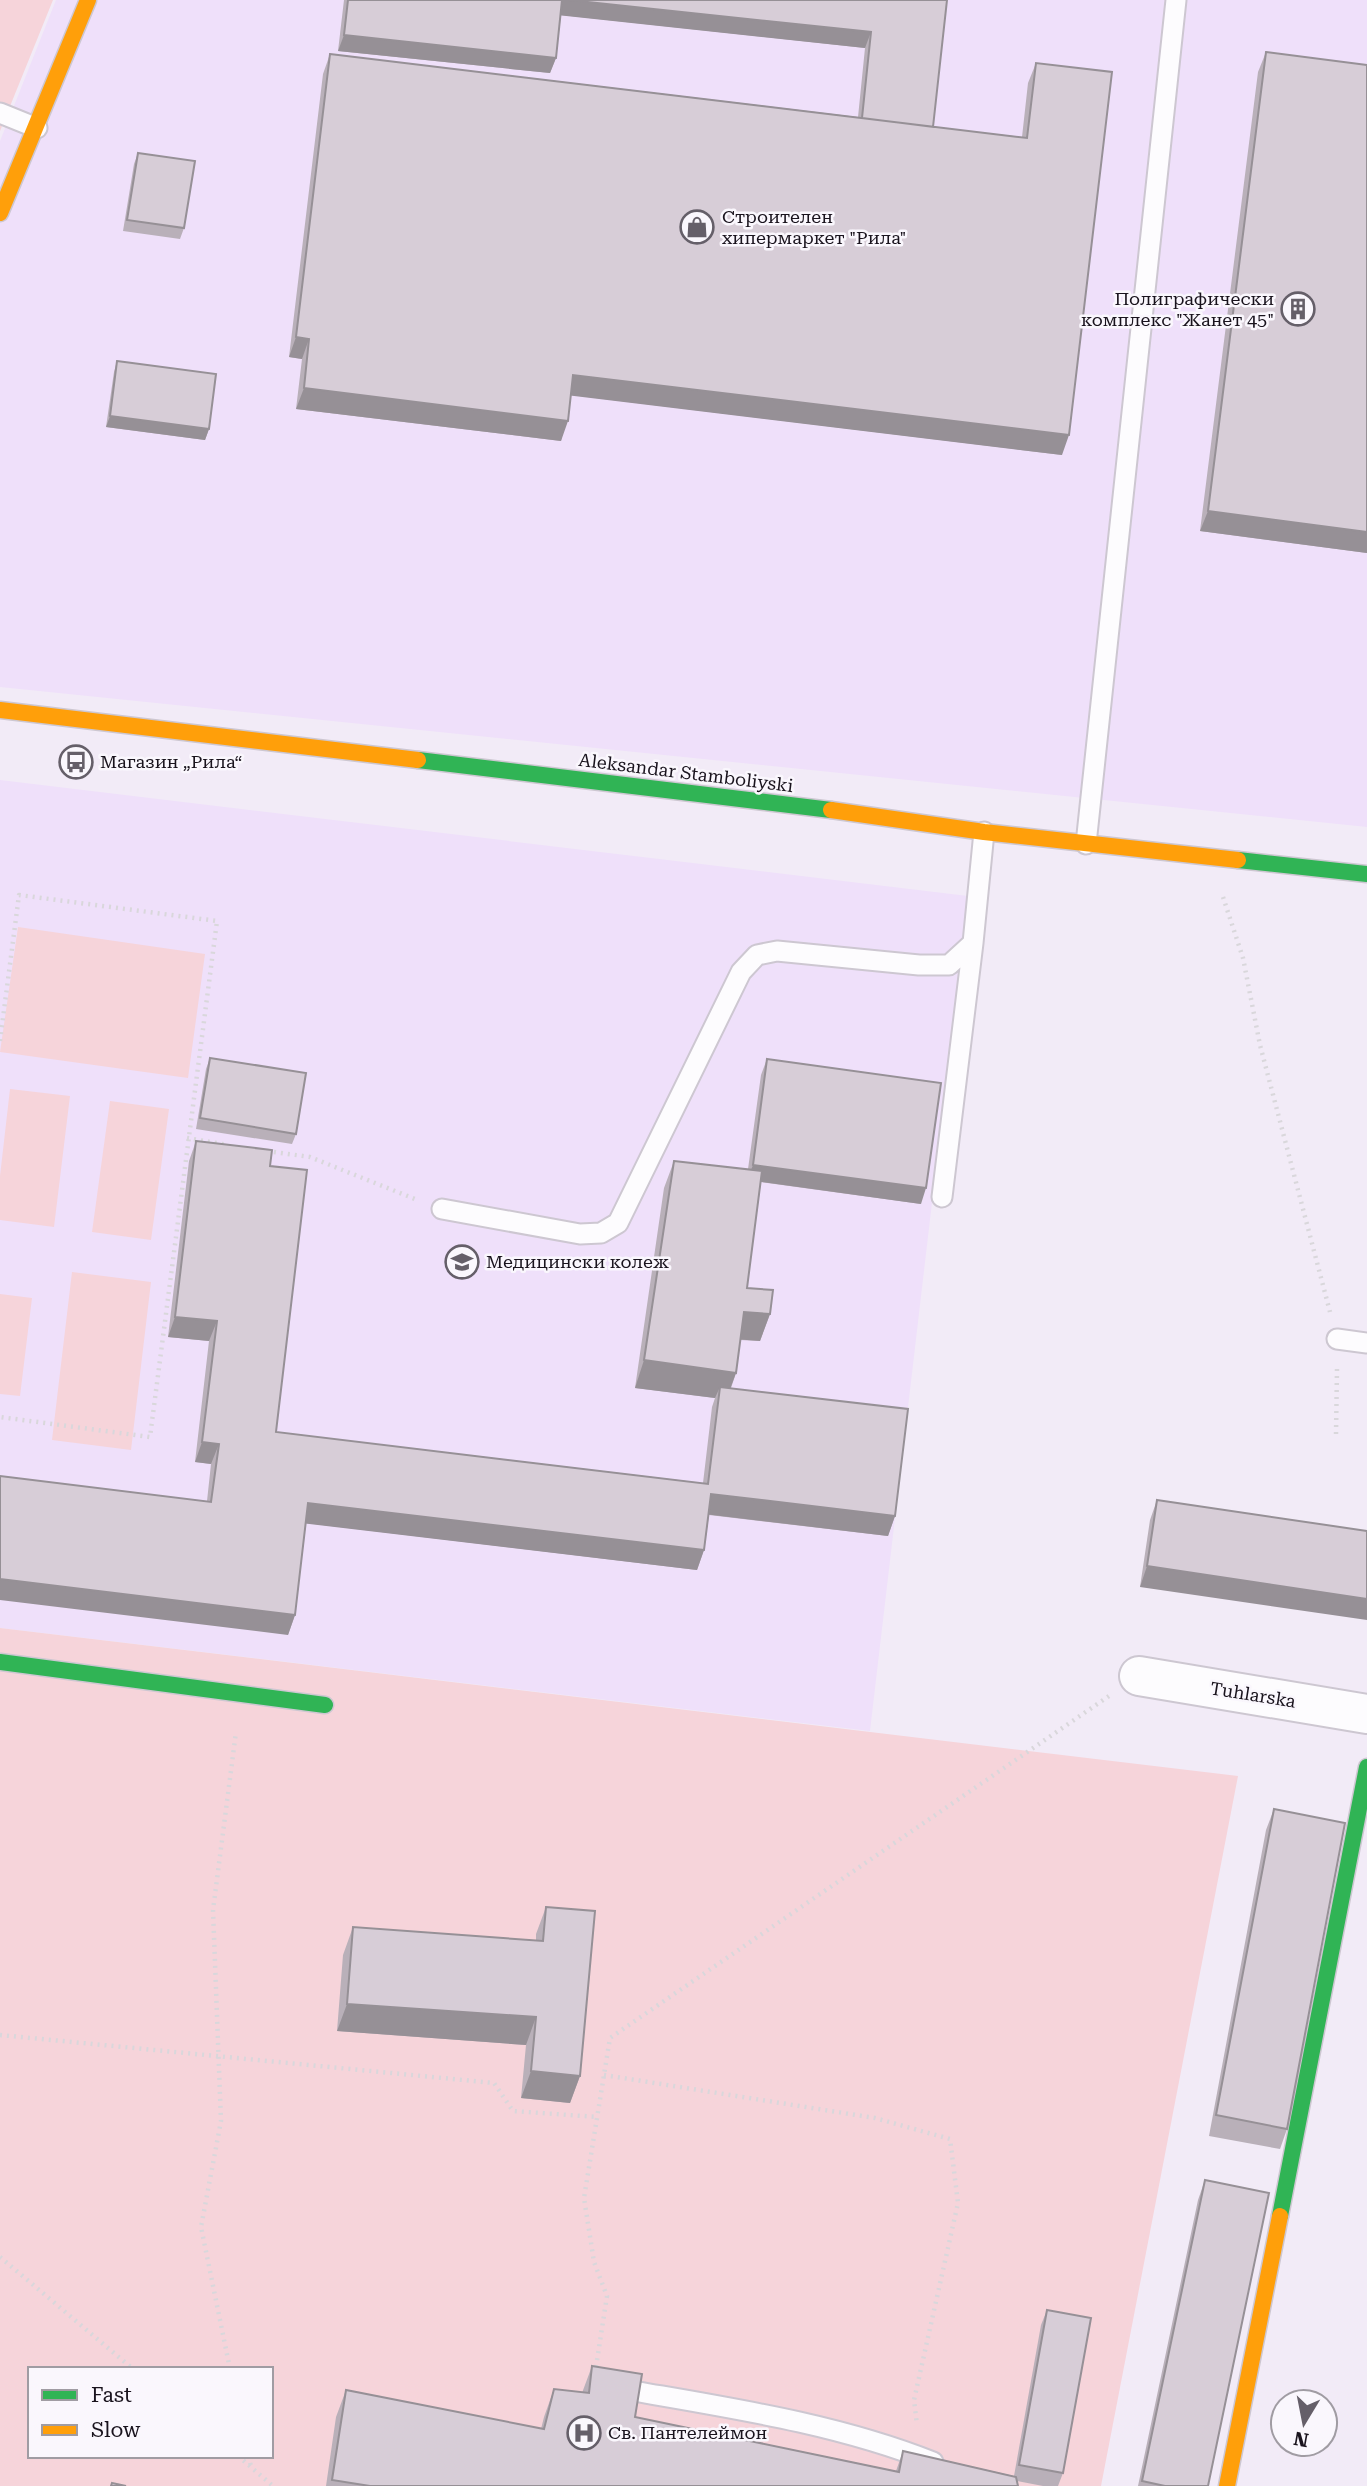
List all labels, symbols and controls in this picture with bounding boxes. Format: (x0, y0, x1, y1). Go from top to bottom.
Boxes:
place label: Строителен хипермаркет "Рила" (722, 206, 906, 248)
shop icon: Строителен хипермаркет "Рила" (678, 208, 716, 246)
place label: Полиграфически комплекс "Жанет 45" (1081, 288, 1274, 330)
building icon: Полиграфически комплекс "Жанет 45" (1279, 290, 1317, 328)
bus stop icon: Магазин „Рила“ (57, 743, 95, 781)
street label: Aleksandar Stamboliyski (577, 749, 795, 796)
place label: Магазин „Рила“ (100, 751, 243, 772)
school or university icon: Медицински колеж (443, 1243, 481, 1281)
place label: Медицински колеж (486, 1251, 670, 1272)
street label: Tuhlarska (1209, 1677, 1298, 1712)
legend (28, 2367, 273, 2458)
text: Fast (91, 2383, 132, 2407)
north arrow (1269, 2388, 1339, 2458)
hospital icon: Св. Пантелеймон (565, 2414, 603, 2452)
text: Slow (91, 2418, 141, 2442)
place label: Св. Пантелеймон (608, 2422, 768, 2443)
text: N (1292, 2427, 1310, 2452)

